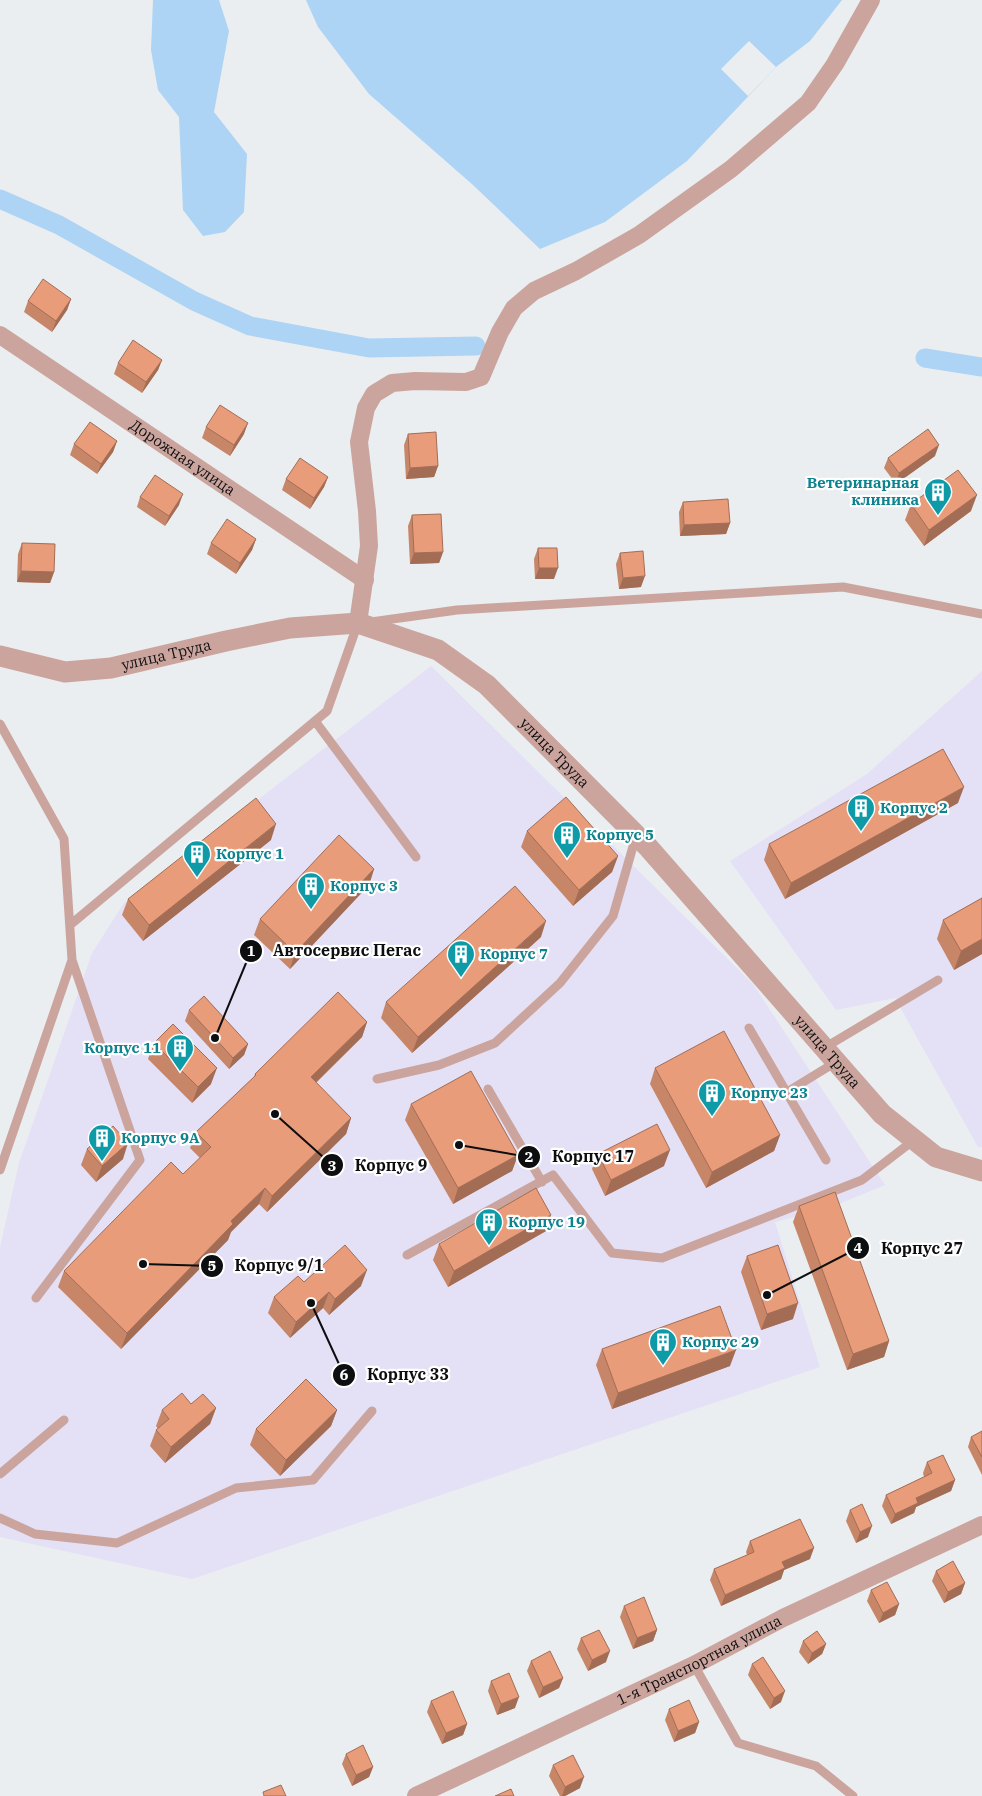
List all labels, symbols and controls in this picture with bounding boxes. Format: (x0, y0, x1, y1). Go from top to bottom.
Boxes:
street label: Дорожная улица (127, 415, 239, 499)
place label: Ветеринарная клиника (807, 473, 919, 509)
building icon: Ветеринарная клиника (923, 477, 953, 516)
street label: улица Труда (120, 635, 213, 674)
street label: улица Труда (516, 713, 594, 792)
building icon: Корпус 2 (846, 793, 876, 832)
place label: Корпус 2 (880, 798, 948, 817)
building icon: Корпус 5 (552, 820, 582, 859)
place label: Корпус 5 (586, 825, 654, 844)
building icon: Корпус 1 (182, 839, 212, 878)
place label: Корпус 1 (216, 844, 284, 863)
building icon: Корпус 3 (296, 871, 326, 910)
place label: Корпус 3 (330, 876, 398, 895)
callout: Автосервис Пегас (238, 935, 431, 966)
building icon: Корпус 7 (446, 939, 476, 978)
text: Автосервис Пегас (273, 940, 421, 960)
text: 1 (246, 941, 256, 960)
place label: Корпус 7 (480, 944, 548, 963)
street label: улица Труда (791, 1011, 865, 1092)
building icon: Корпус 11 (165, 1033, 195, 1072)
place label: Корпус 11 (84, 1038, 161, 1057)
building icon: Корпус 23 (697, 1078, 727, 1117)
place label: Корпус 23 (731, 1083, 808, 1102)
building icon: Корпус 9А (87, 1123, 117, 1162)
place label: Корпус 9А (121, 1128, 200, 1147)
callout: Корпус 17 (516, 1141, 644, 1172)
text: Корпус 17 (552, 1146, 634, 1166)
text: 2 (524, 1147, 534, 1166)
callout: Корпус 9 (320, 1150, 437, 1181)
text: Корпус 9 (355, 1155, 427, 1175)
text: 3 (327, 1156, 337, 1175)
building icon: Корпус 19 (474, 1207, 504, 1246)
place label: Корпус 19 (508, 1212, 585, 1231)
callout: Корпус 27 (846, 1233, 973, 1264)
text: 4 (853, 1238, 863, 1257)
text: Корпус 27 (881, 1238, 963, 1258)
callout: Корпус 9/1 (200, 1250, 334, 1281)
text: Корпус 9/1 (235, 1255, 323, 1275)
text: 5 (207, 1256, 217, 1275)
building icon: Корпус 29 (648, 1327, 678, 1366)
place label: Корпус 29 (682, 1332, 759, 1351)
callout: Корпус 33 (332, 1359, 459, 1390)
text: Корпус 33 (367, 1364, 449, 1384)
text: 6 (339, 1365, 349, 1384)
street label: 1-я Транспортная улица (613, 1611, 785, 1709)

